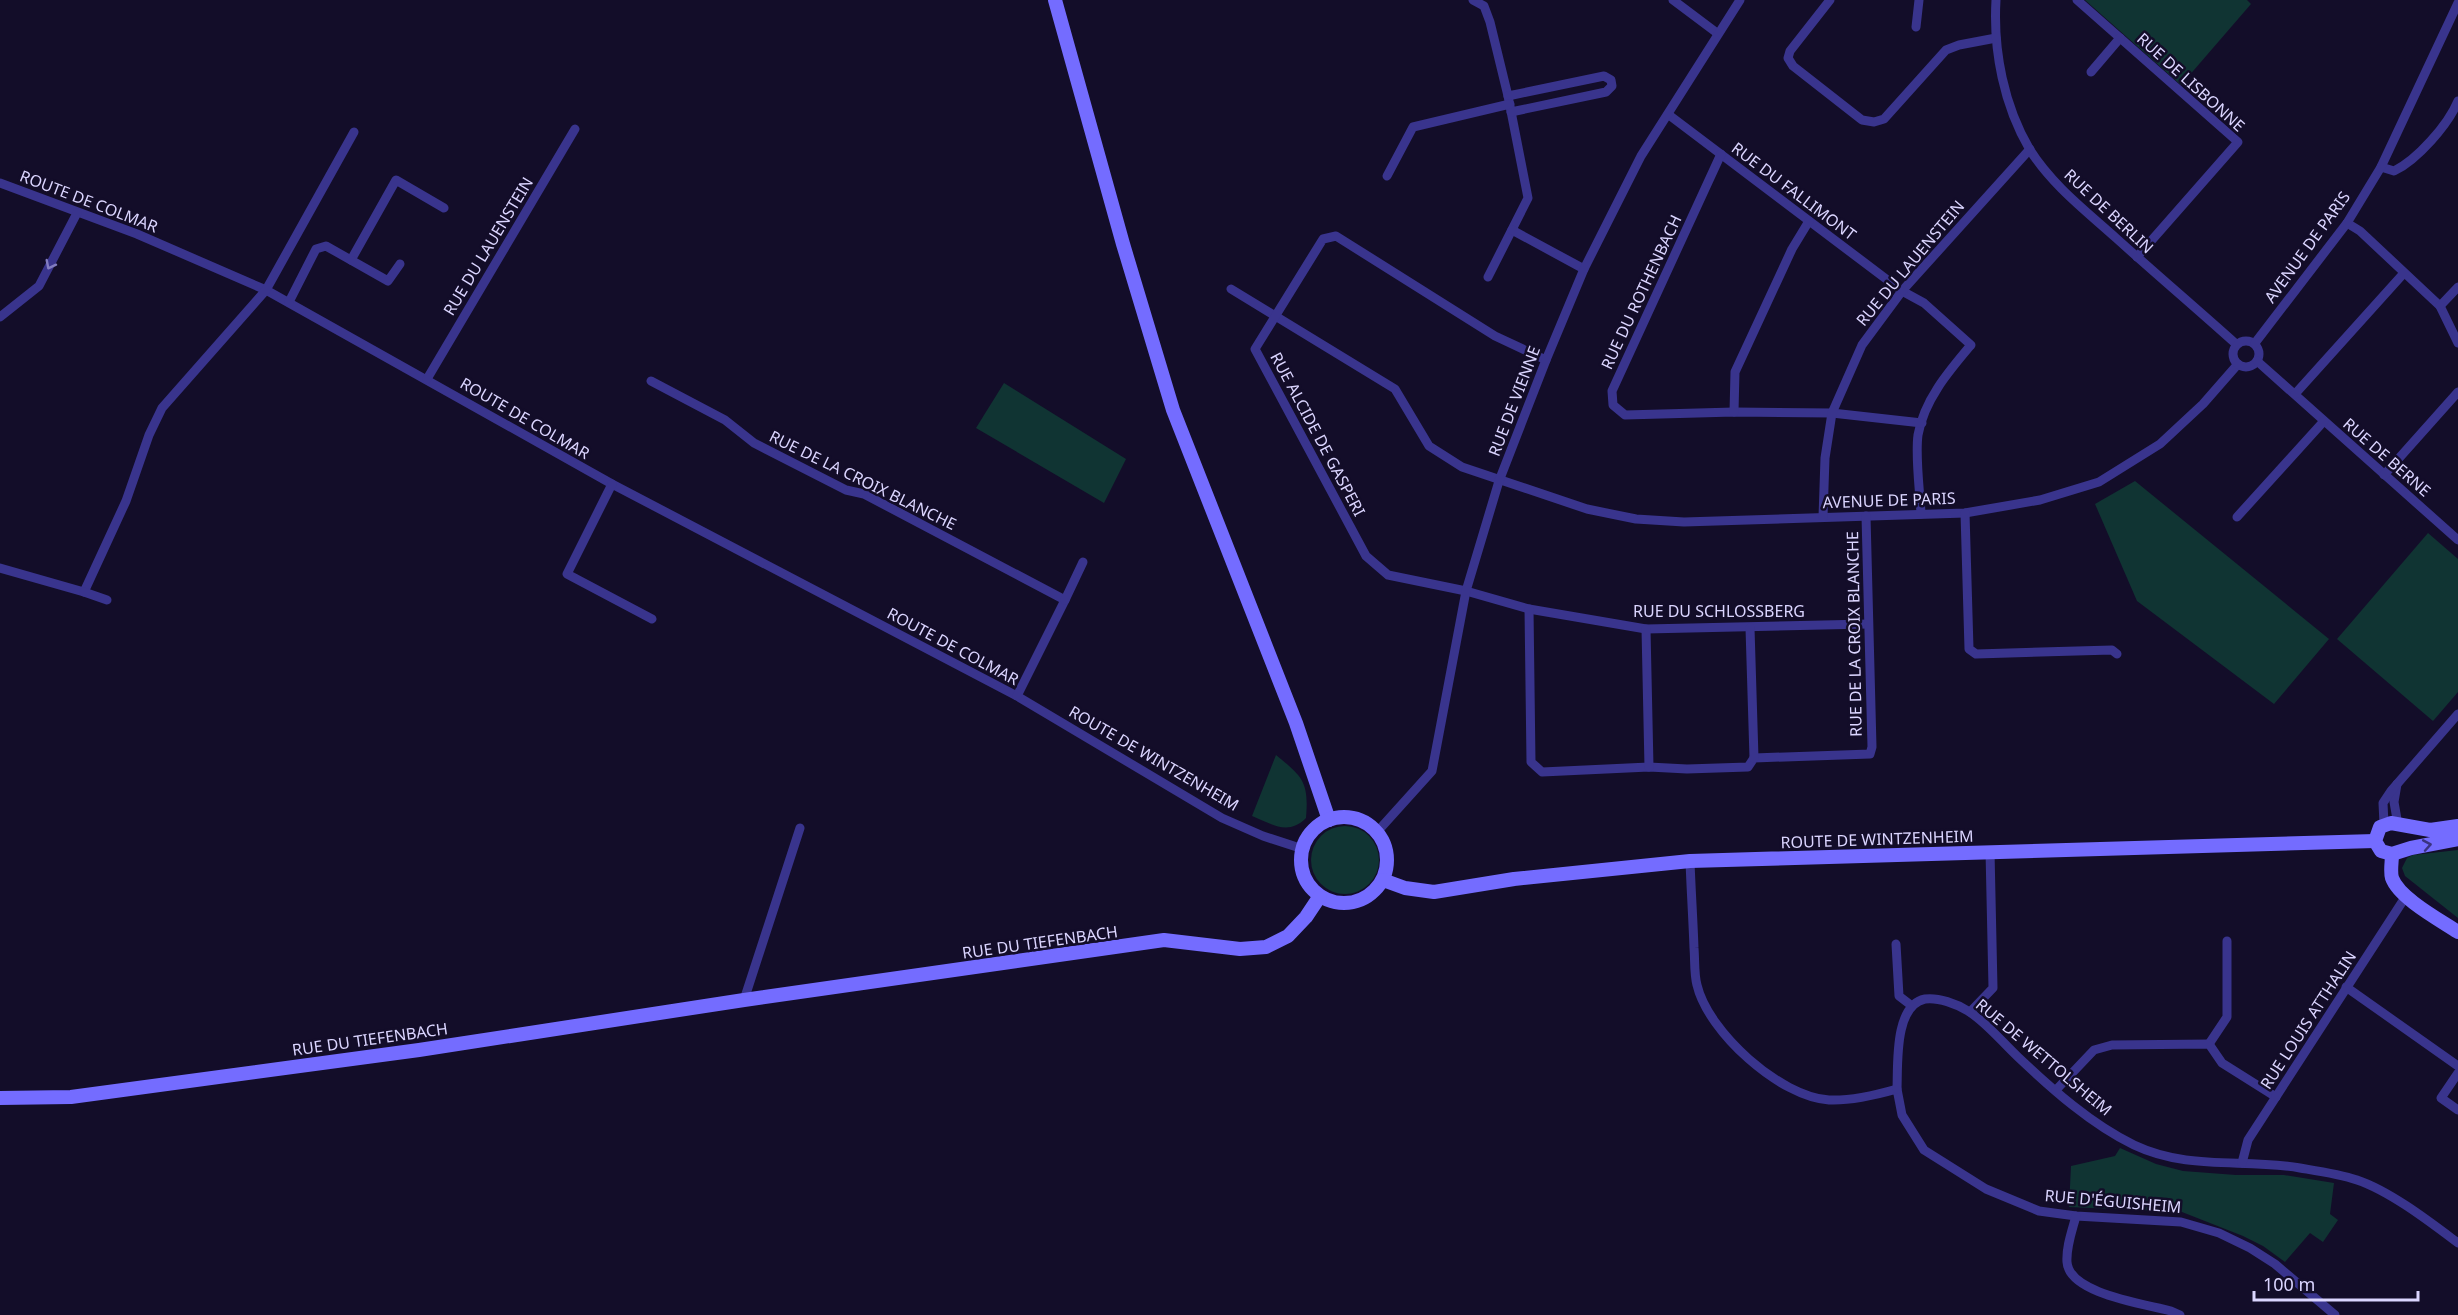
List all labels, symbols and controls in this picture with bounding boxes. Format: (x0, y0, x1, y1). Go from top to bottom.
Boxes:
street label: RUE DE LISBONNE (2132, 28, 2250, 136)
street label: RUE DU FALLIMONT (1727, 137, 1861, 245)
street label: RUE DE BERLIN (2060, 164, 2158, 258)
street label: ROUTE DE COLMAR (17, 165, 161, 237)
street label: RUE DU LAUENSTEIN (438, 173, 538, 319)
street label: AVENUE DE PARIS (2259, 187, 2355, 307)
street label: RUE DU LAUENSTEIN (1851, 196, 1969, 330)
street label: RUE DU ROTHENBACH (1595, 211, 1687, 373)
one-way arrow (46, 258, 57, 269)
street label: RUE DE VIENNE (1483, 343, 1545, 459)
street label: RUE ALCIDE DE GASPERI (1265, 348, 1371, 520)
street label: ROUTE DE COLMAR (456, 372, 594, 464)
street label: RUE DE BERNE (2338, 413, 2436, 501)
street label: RUE DE LA CROIX BLANCHE (766, 425, 960, 535)
street label: AVENUE DE PARIS (1822, 487, 1956, 513)
street label: RUE DE LA CROIX BLANCHE (1841, 531, 1867, 737)
street label: RUE DU SCHLOSSBERG (1633, 600, 1805, 622)
street label: ROUTE DE COLMAR (883, 602, 1023, 690)
street label: ROUTE DE WINTZENHEIM (1065, 700, 1243, 816)
street label: ROUTE DE WINTZENHEIM (1780, 825, 1974, 853)
one-way arrow (2422, 839, 2432, 852)
street label: RUE DU TIEFENBACH (961, 920, 1119, 964)
street label: RUE LOUIS ATTHALIN (2255, 947, 2361, 1093)
street label: RUE DE WETTOLSHEIM (1971, 993, 2117, 1121)
street label: RUE DU TIEFENBACH (291, 1017, 449, 1061)
street label: RUE D'ÉGUISHEIM (2044, 1184, 2182, 1218)
scale bar (2254, 1264, 2418, 1302)
text: 100 m (2263, 1272, 2315, 1296)

